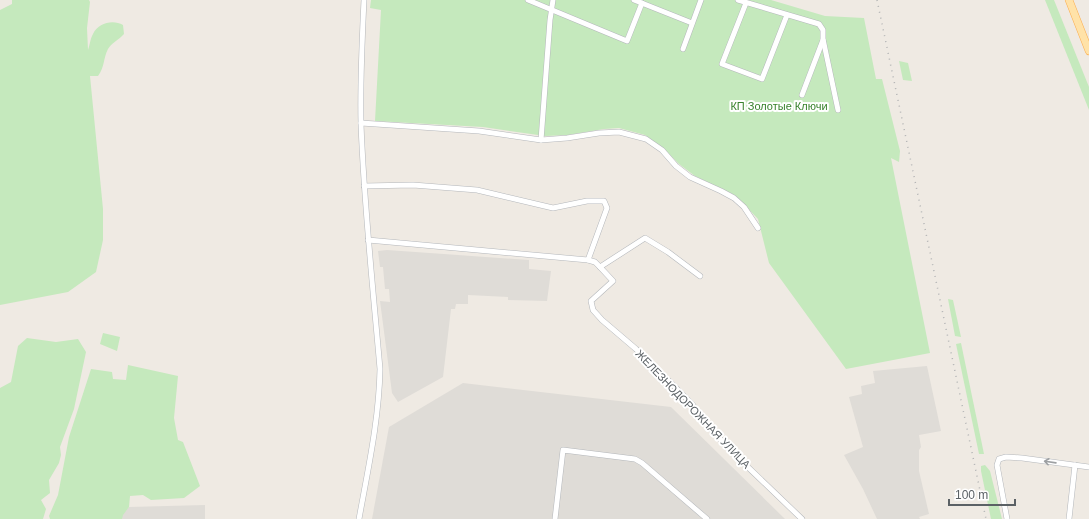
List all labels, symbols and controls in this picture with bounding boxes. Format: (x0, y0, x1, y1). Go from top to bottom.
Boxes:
park label: КП Золотые Ключи (730, 100, 828, 112)
street label: ЖЕЛЕЗНОДОРОЖНАЯ УЛИЦА (633, 347, 753, 471)
one-way arrow (1044, 458, 1057, 466)
scale bar (949, 481, 1015, 507)
text: 100 m (955, 488, 988, 502)

